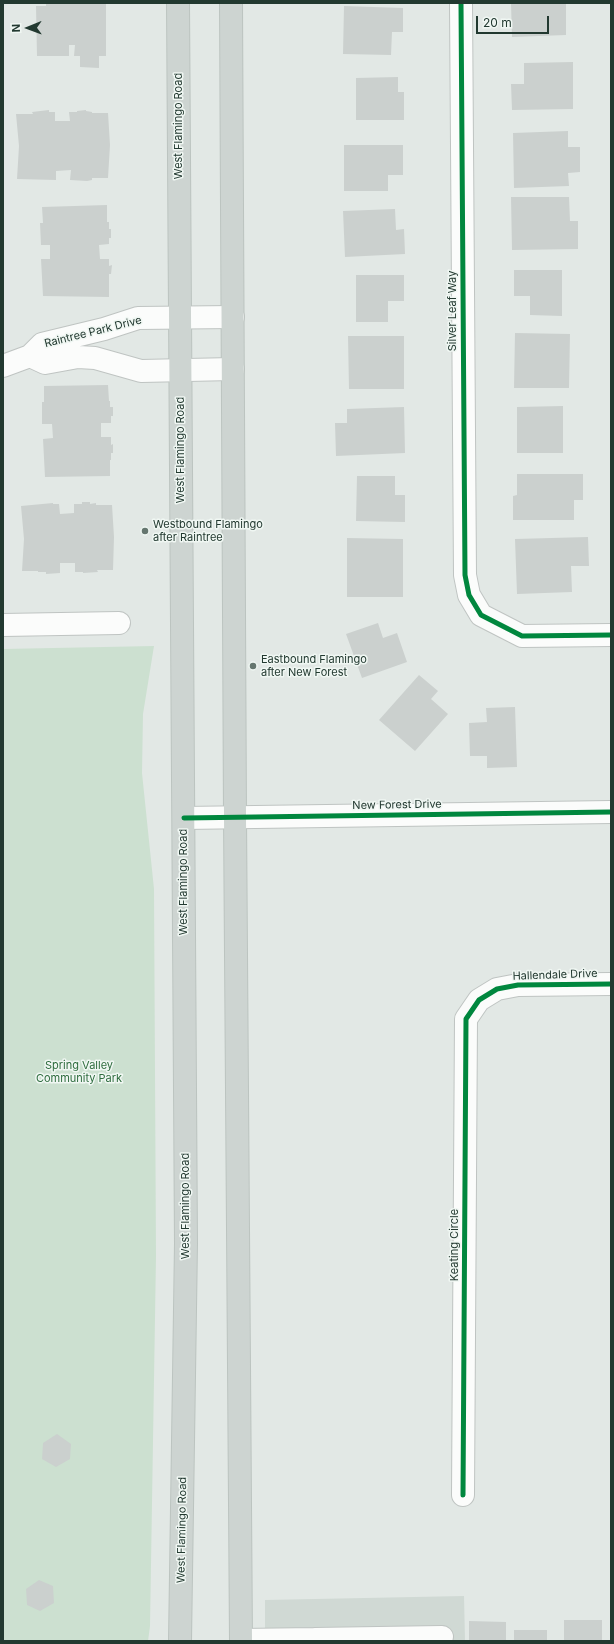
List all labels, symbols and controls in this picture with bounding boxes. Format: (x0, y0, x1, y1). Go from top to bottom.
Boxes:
north arrow (8, 8, 48, 48)
scale bar (478, 8, 551, 34)
text: 20 m (483, 15, 512, 30)
text: N (9, 24, 23, 33)
street label: West Flamingo Road (172, 73, 186, 179)
street label: Silver Leaf Way (446, 271, 460, 351)
street label: Raintree Park Drive (43, 314, 143, 350)
street label: West Flamingo Road (174, 397, 188, 503)
place label: Westbound Flamingo after Raintree (153, 518, 263, 544)
marker: Westbound Flamingo after Raintree (140, 526, 150, 536)
place label: Eastbound Flamingo after New Forest (261, 653, 367, 679)
marker: Eastbound Flamingo after New Forest (248, 661, 258, 671)
street label: New Forest Drive (352, 798, 442, 812)
street label: West Flamingo Road (177, 829, 191, 935)
street label: Hallendale Drive (512, 967, 598, 983)
park label: Spring Valley Community Park (36, 1059, 122, 1085)
street label: West Flamingo Road (179, 1153, 193, 1259)
street label: Keating Circle (448, 1209, 462, 1281)
street label: West Flamingo Road (174, 1477, 190, 1583)

